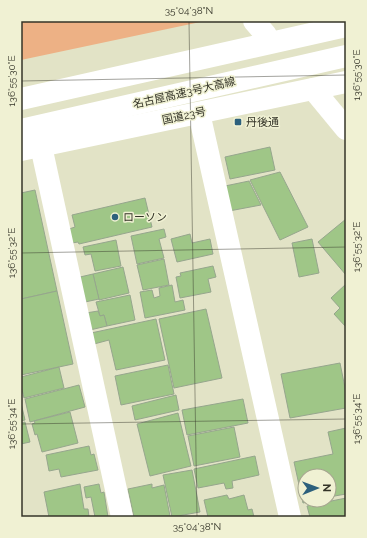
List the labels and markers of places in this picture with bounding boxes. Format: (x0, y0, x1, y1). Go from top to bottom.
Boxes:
place label: 丹後通 (246, 116, 279, 129)
marker: 丹後通 (233, 117, 243, 127)
place label: ローソン (123, 211, 167, 224)
marker: ローソン (110, 212, 120, 222)

